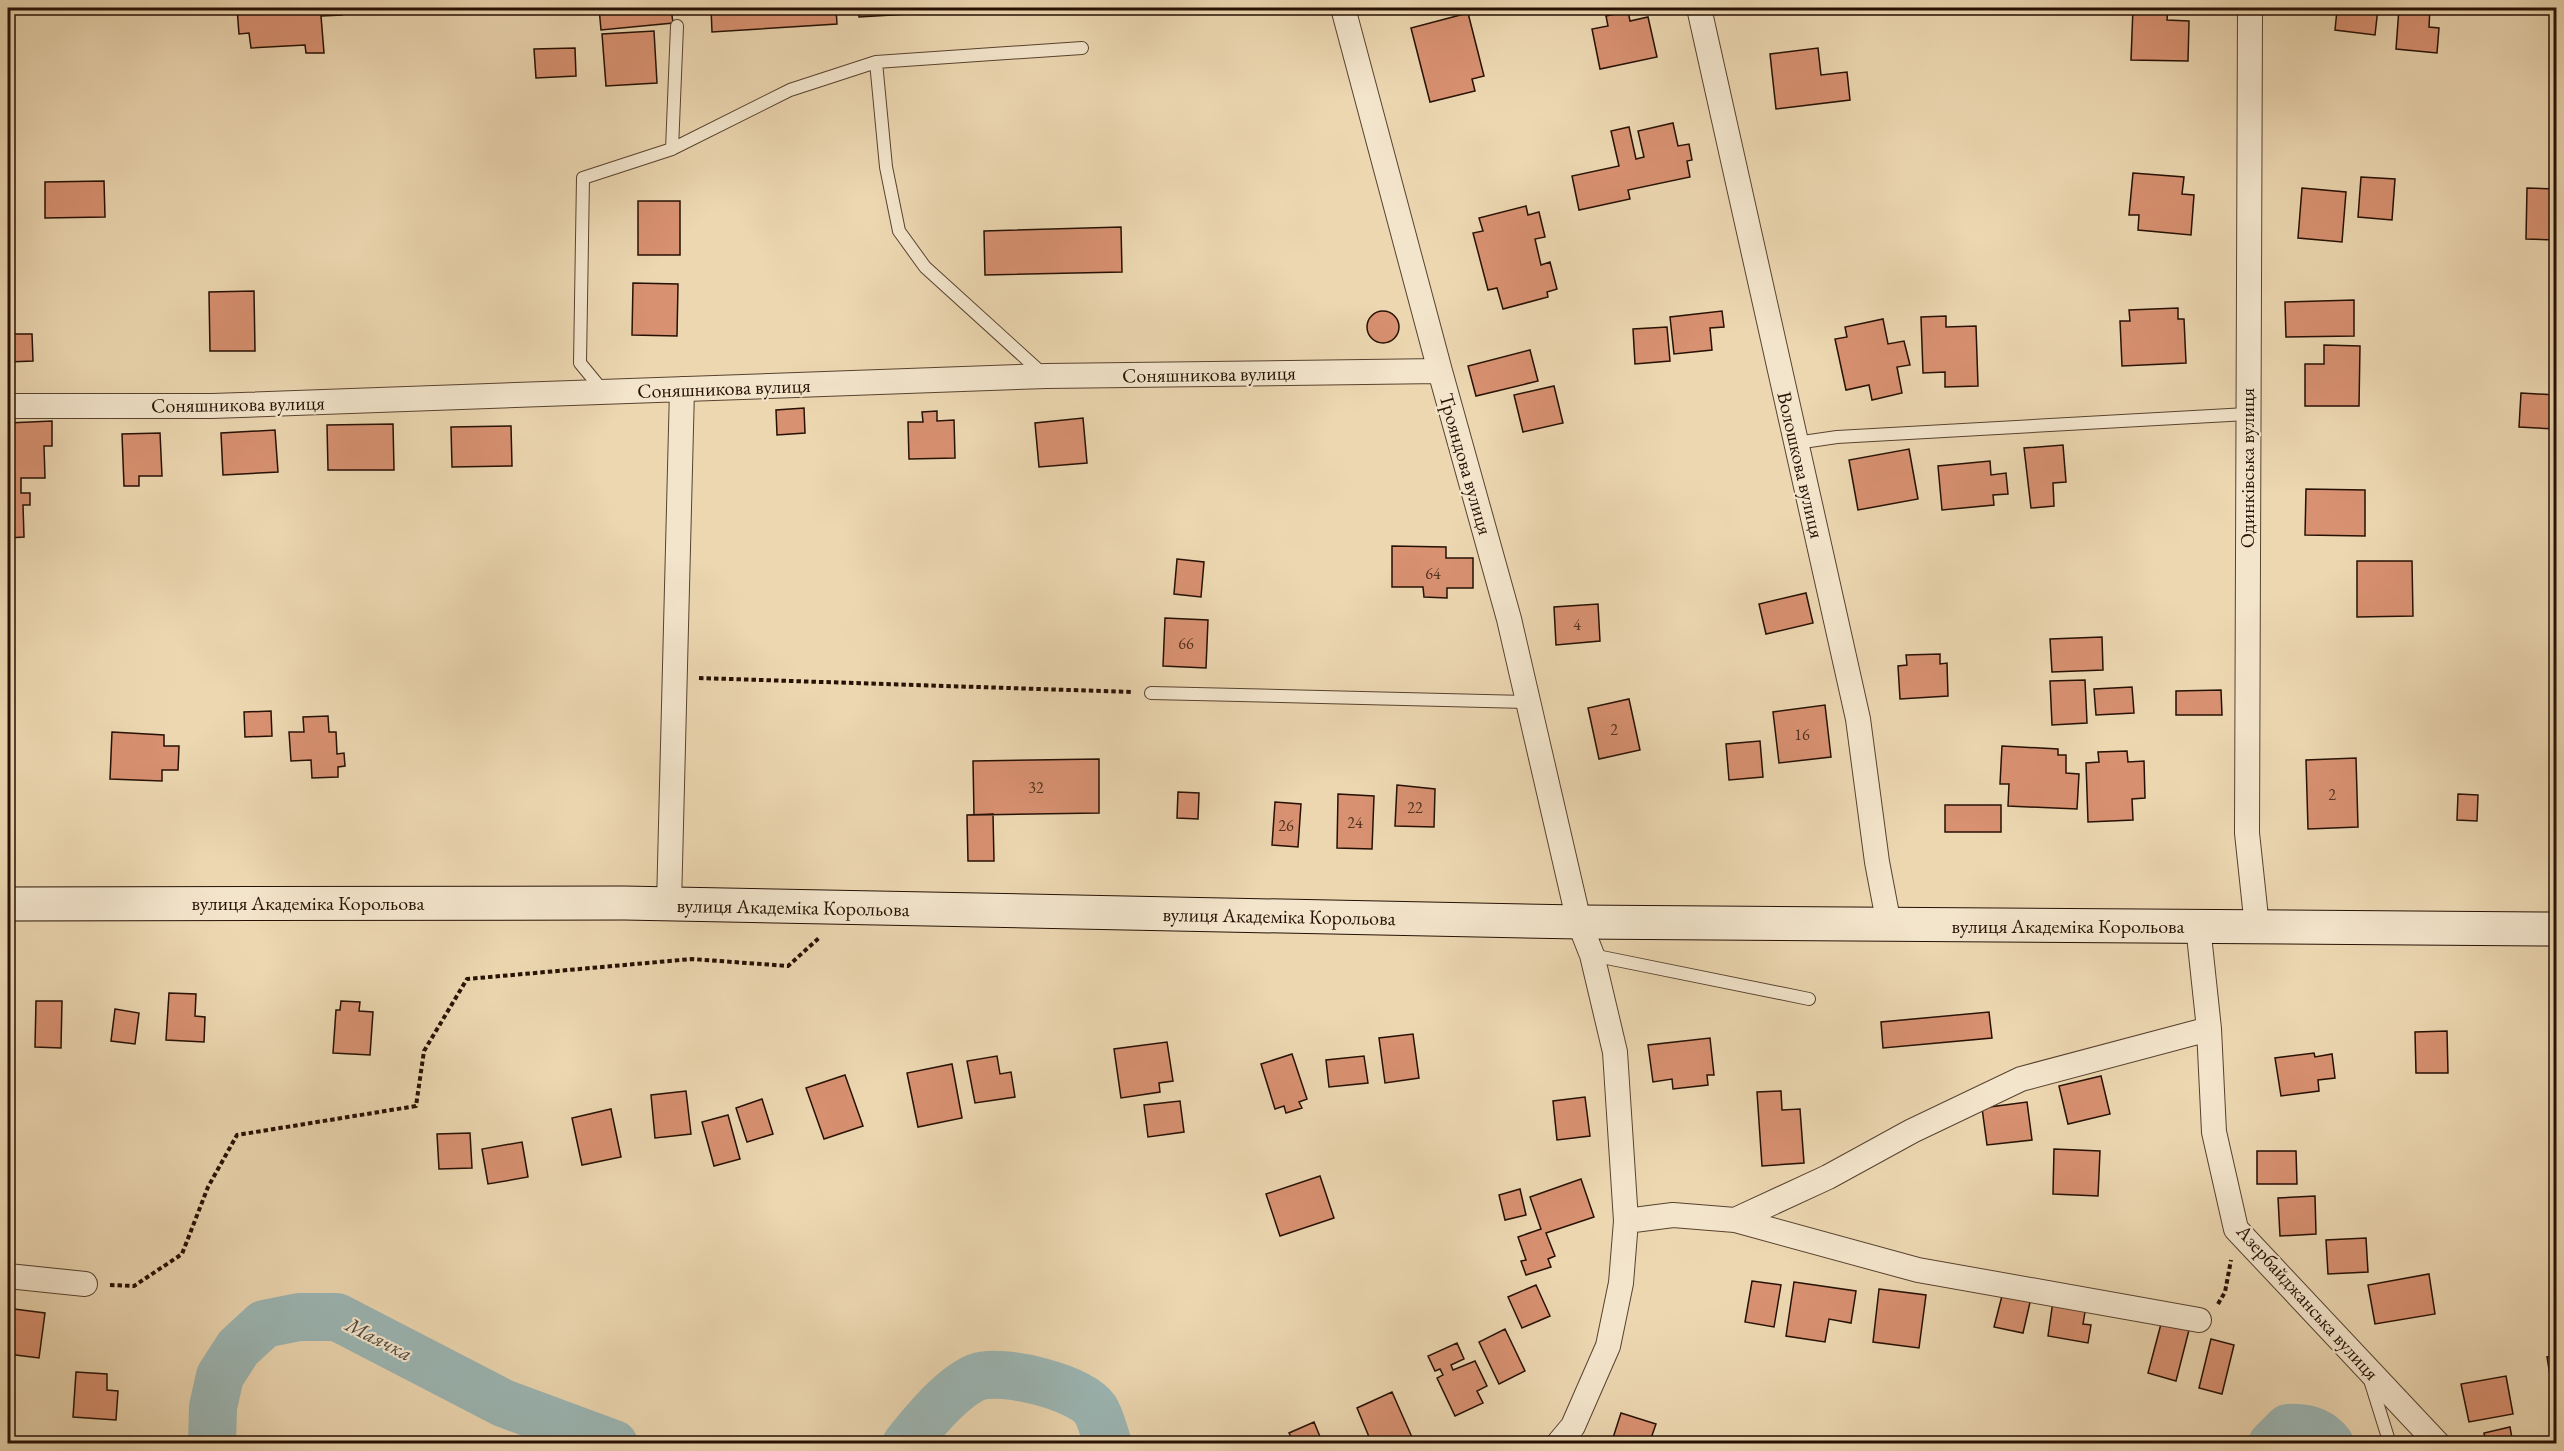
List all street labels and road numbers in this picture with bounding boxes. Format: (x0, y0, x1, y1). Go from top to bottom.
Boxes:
street label: Соняшникова вулиця (1122, 359, 1296, 389)
street label: Соняшникова вулиця (637, 372, 811, 404)
street label: Одинківська вулиця (2234, 388, 2260, 548)
street label: Соняшникова вулиця (151, 389, 325, 419)
street label: Волошкова вулиця (1771, 389, 1831, 541)
street label: Трояндова вулиця (1433, 390, 1499, 538)
street label: вулиця Академіка Корольова (191, 890, 425, 916)
street label: вулиця Академіка Корольова (676, 892, 910, 922)
street label: вулиця Академіка Корольова (1162, 901, 1396, 931)
street label: вулиця Академіка Корольова (1951, 913, 2185, 939)
street label: Азербайджанська вулиця (2230, 1218, 2385, 1385)

